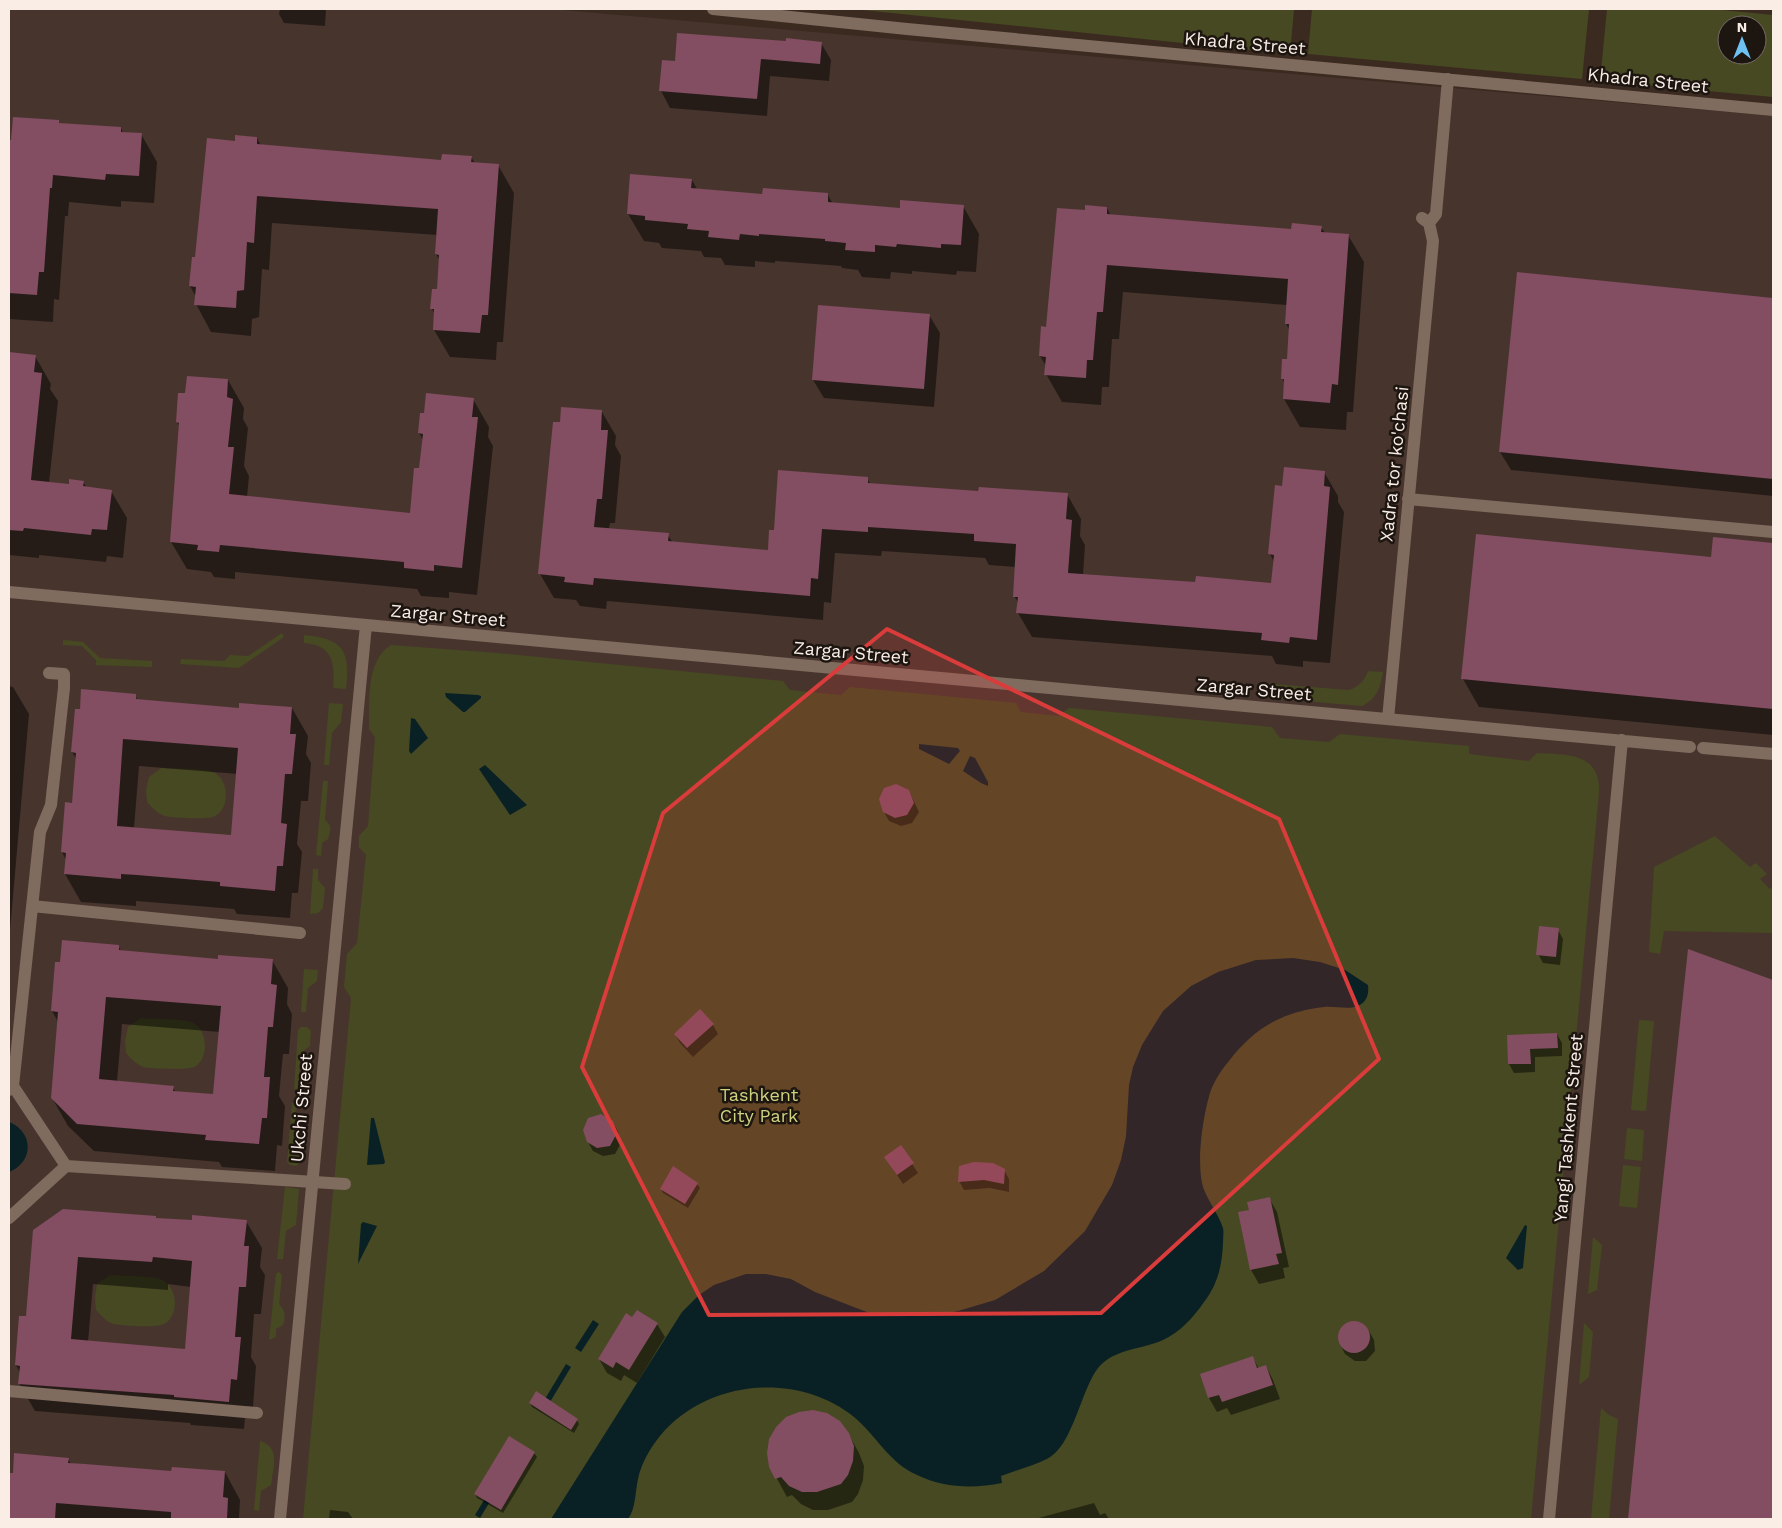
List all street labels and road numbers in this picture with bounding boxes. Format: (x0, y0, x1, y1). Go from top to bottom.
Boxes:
street label: Khadra Street (1184, 27, 1307, 59)
street label: Khadra Street (1586, 63, 1710, 97)
street label: Xadra tor ko'chasi (1375, 385, 1413, 543)
street label: Zargar Street (390, 600, 507, 631)
street label: Zargar Street (793, 637, 910, 668)
street label: Zargar Street (1196, 674, 1313, 705)
street label: Yangi Tashkent Street (1549, 1032, 1587, 1223)
street label: Ukchi Street (286, 1052, 316, 1163)

